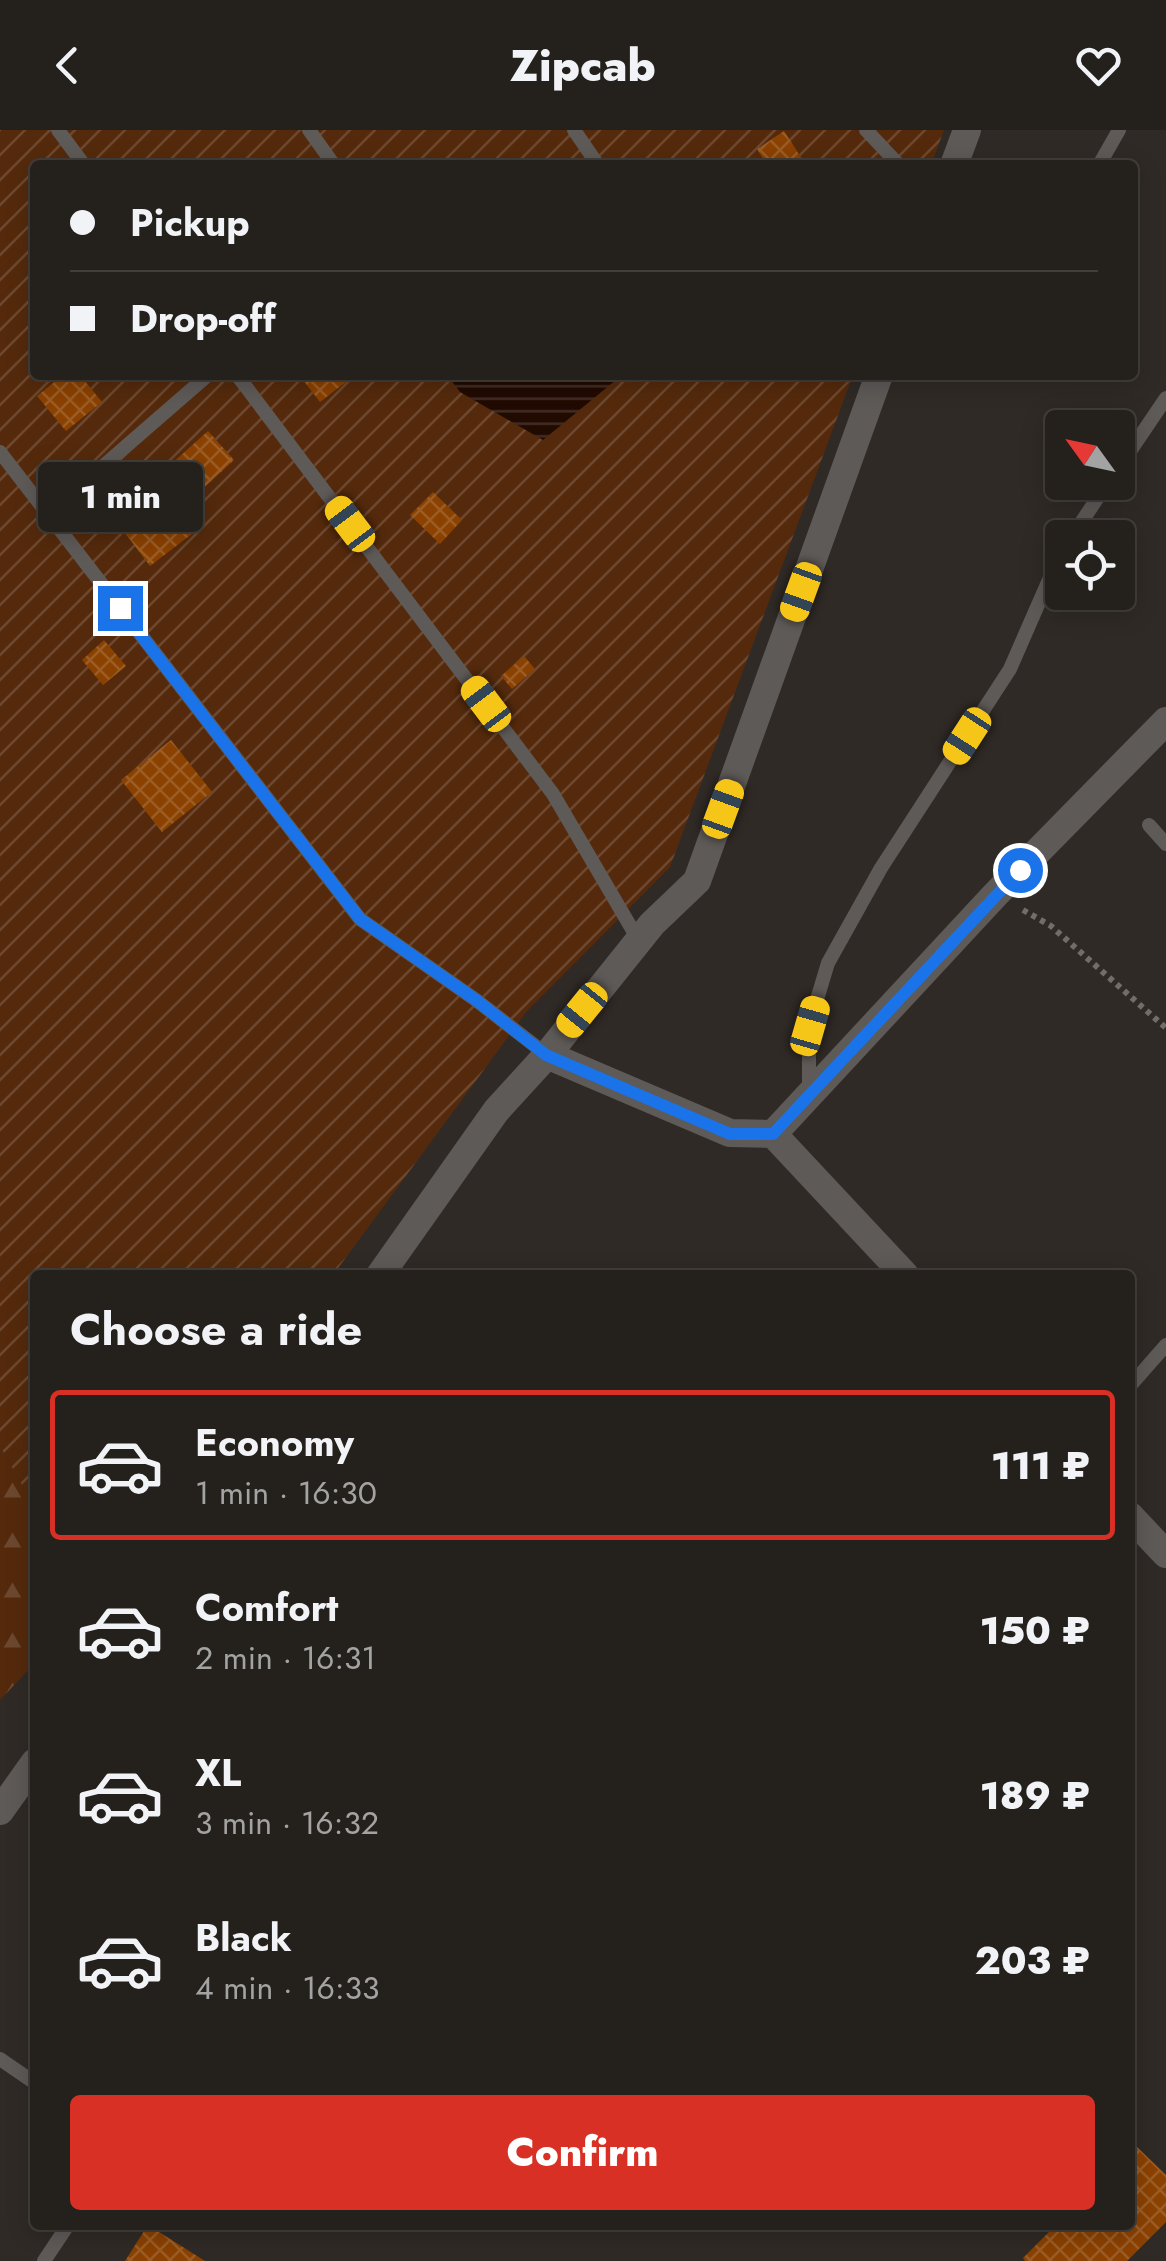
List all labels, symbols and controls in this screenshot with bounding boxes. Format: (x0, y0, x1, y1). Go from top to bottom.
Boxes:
text: Zipcab (510, 33, 656, 98)
icon: back (40, 38, 95, 93)
icon: heart (1071, 38, 1126, 93)
text: Pickup (130, 195, 250, 250)
text: Drop-off (130, 291, 276, 346)
north arrow (1045, 410, 1135, 500)
map controls (1045, 410, 1135, 610)
callout: 1 min (38, 463, 202, 533)
text: 1 min (80, 474, 161, 520)
car (320, 491, 380, 557)
button: locate (1045, 520, 1135, 610)
car (777, 559, 825, 625)
route end (98, 586, 143, 631)
car (456, 671, 516, 737)
car (938, 703, 996, 769)
car (699, 776, 747, 842)
route start (998, 848, 1043, 893)
car (551, 977, 613, 1043)
car (787, 993, 833, 1059)
text: Choose a ride (70, 1297, 362, 1362)
text: Economy (195, 1415, 354, 1470)
icon: car (75, 1420, 165, 1510)
text: 111 ₽ (991, 1438, 1090, 1493)
text: 1 min · 16:30 (195, 1470, 377, 1516)
text: Comfort (195, 1580, 338, 1635)
icon: car (75, 1585, 165, 1675)
text: 150 ₽ (980, 1603, 1090, 1658)
text: 2 min · 16:31 (195, 1635, 376, 1681)
text: XL (195, 1745, 241, 1800)
icon: car (75, 1750, 165, 1840)
text: 189 ₽ (980, 1768, 1090, 1823)
text: 3 min · 16:32 (195, 1800, 379, 1846)
text: Black (195, 1910, 292, 1965)
icon: car (75, 1915, 165, 2005)
text: 203 ₽ (975, 1933, 1090, 1988)
text: 4 min · 16:33 (195, 1965, 380, 2011)
button: Confirm (70, 2095, 1095, 2210)

